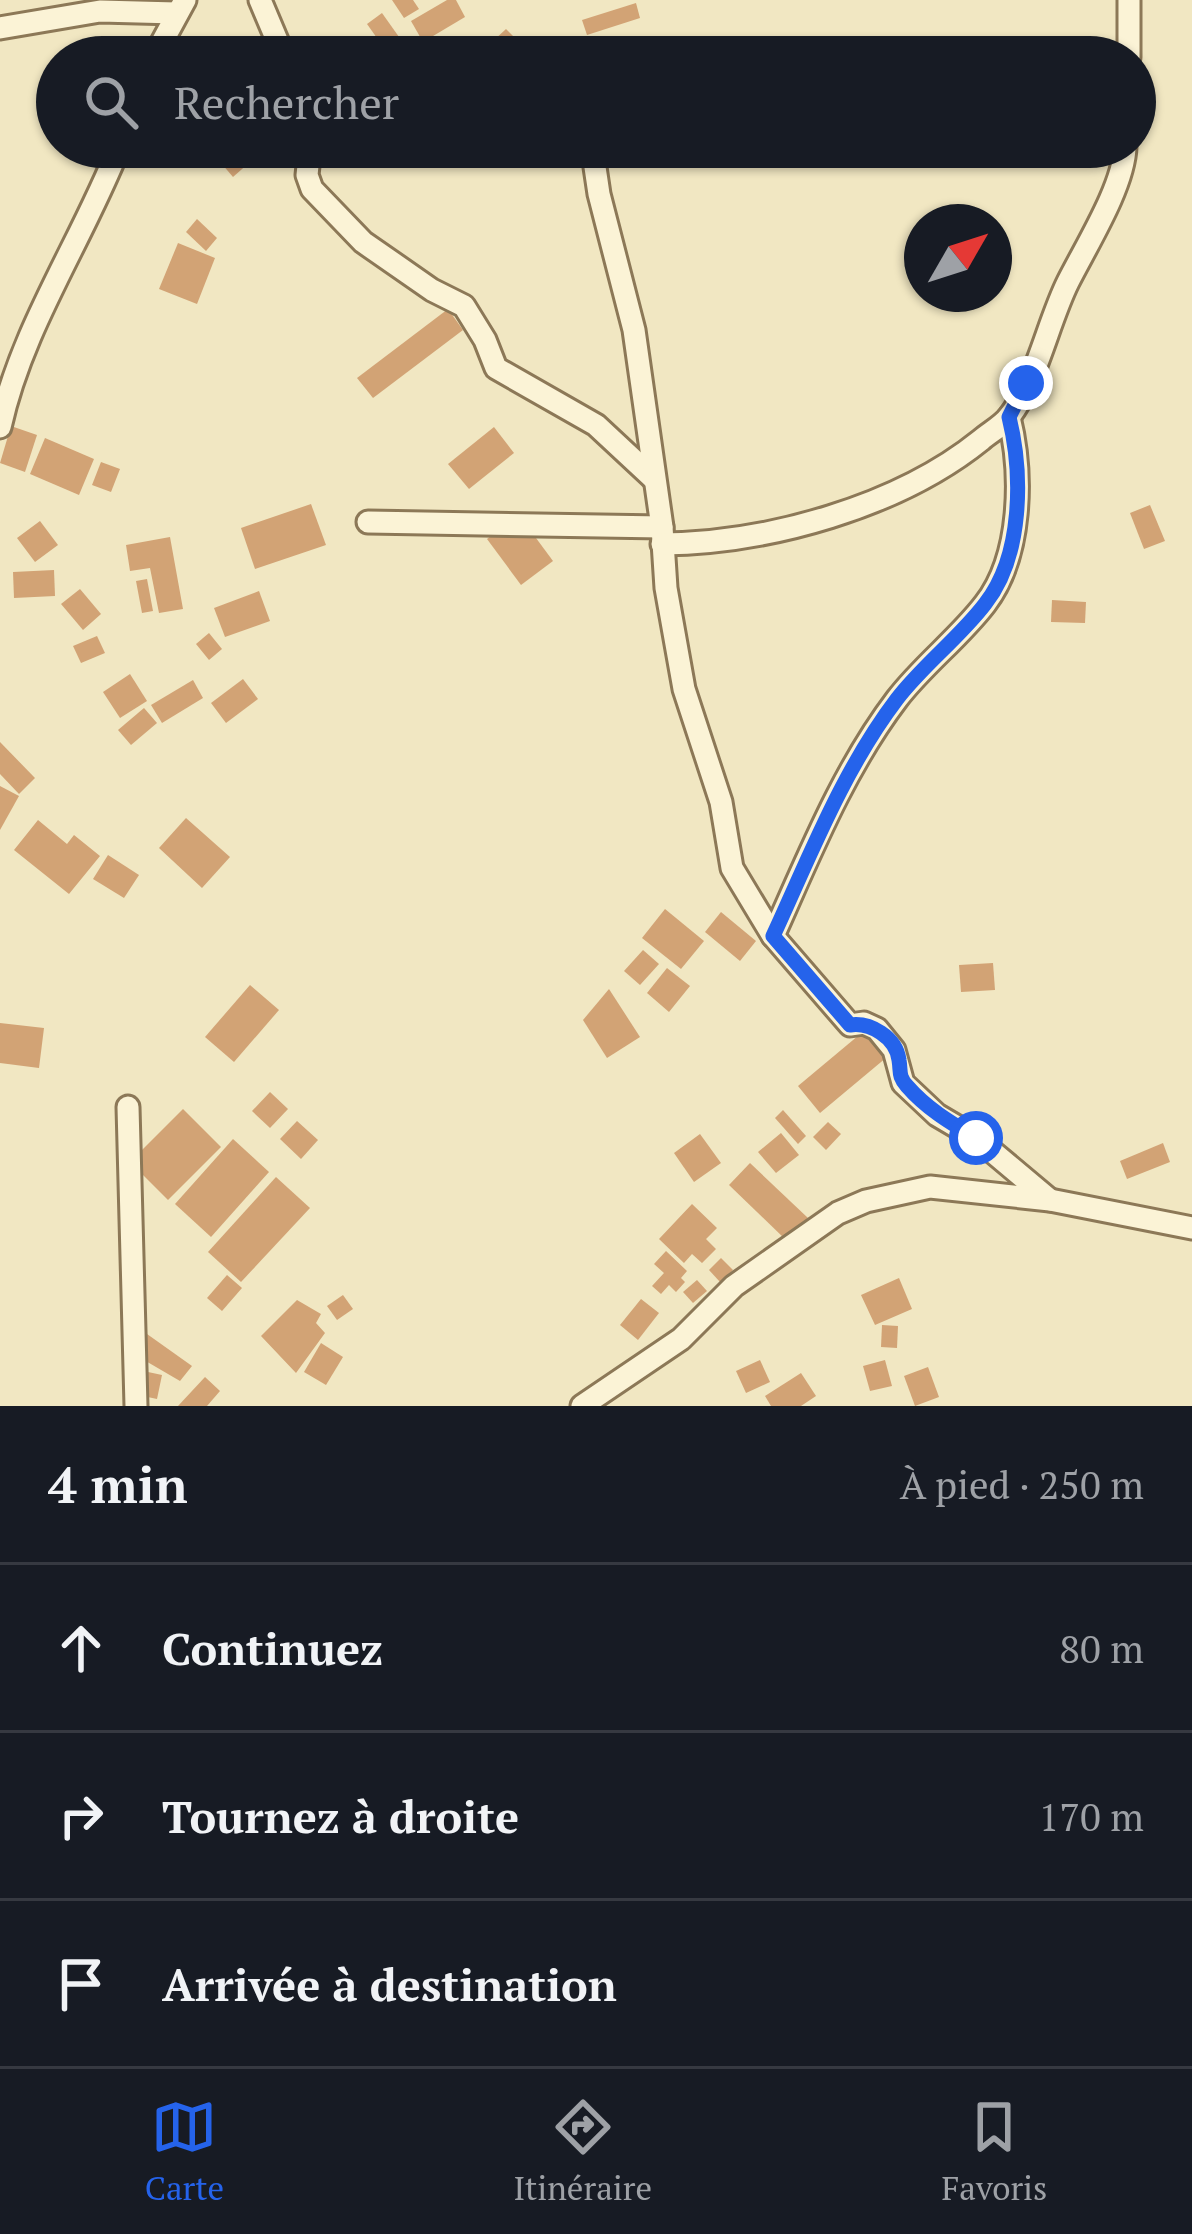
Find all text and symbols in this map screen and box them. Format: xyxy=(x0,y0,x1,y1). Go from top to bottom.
search box xyxy=(36,36,1156,168)
icon: search xyxy=(78,69,144,135)
text: Rechercher xyxy=(174,72,399,132)
north arrow xyxy=(904,204,1012,312)
route end xyxy=(999,356,1053,410)
route start xyxy=(949,1111,1003,1165)
text: 4 min xyxy=(48,1450,188,1518)
text: À pied · 250 m xyxy=(900,1458,1144,1510)
icon: ahead xyxy=(48,1615,114,1681)
text: Continuez xyxy=(162,1618,383,1678)
text: 80 m xyxy=(1059,1622,1144,1674)
icon: right xyxy=(48,1783,114,1849)
text: Tournez à droite xyxy=(162,1786,519,1846)
text: 170 m xyxy=(1039,1790,1144,1842)
icon: arrive xyxy=(48,1951,114,2017)
text: Arrivée à destination xyxy=(162,1954,617,2014)
tab: Carte xyxy=(145,2094,224,2209)
tab: Itinéraire xyxy=(513,2094,652,2209)
tab: Favoris xyxy=(941,2094,1047,2209)

